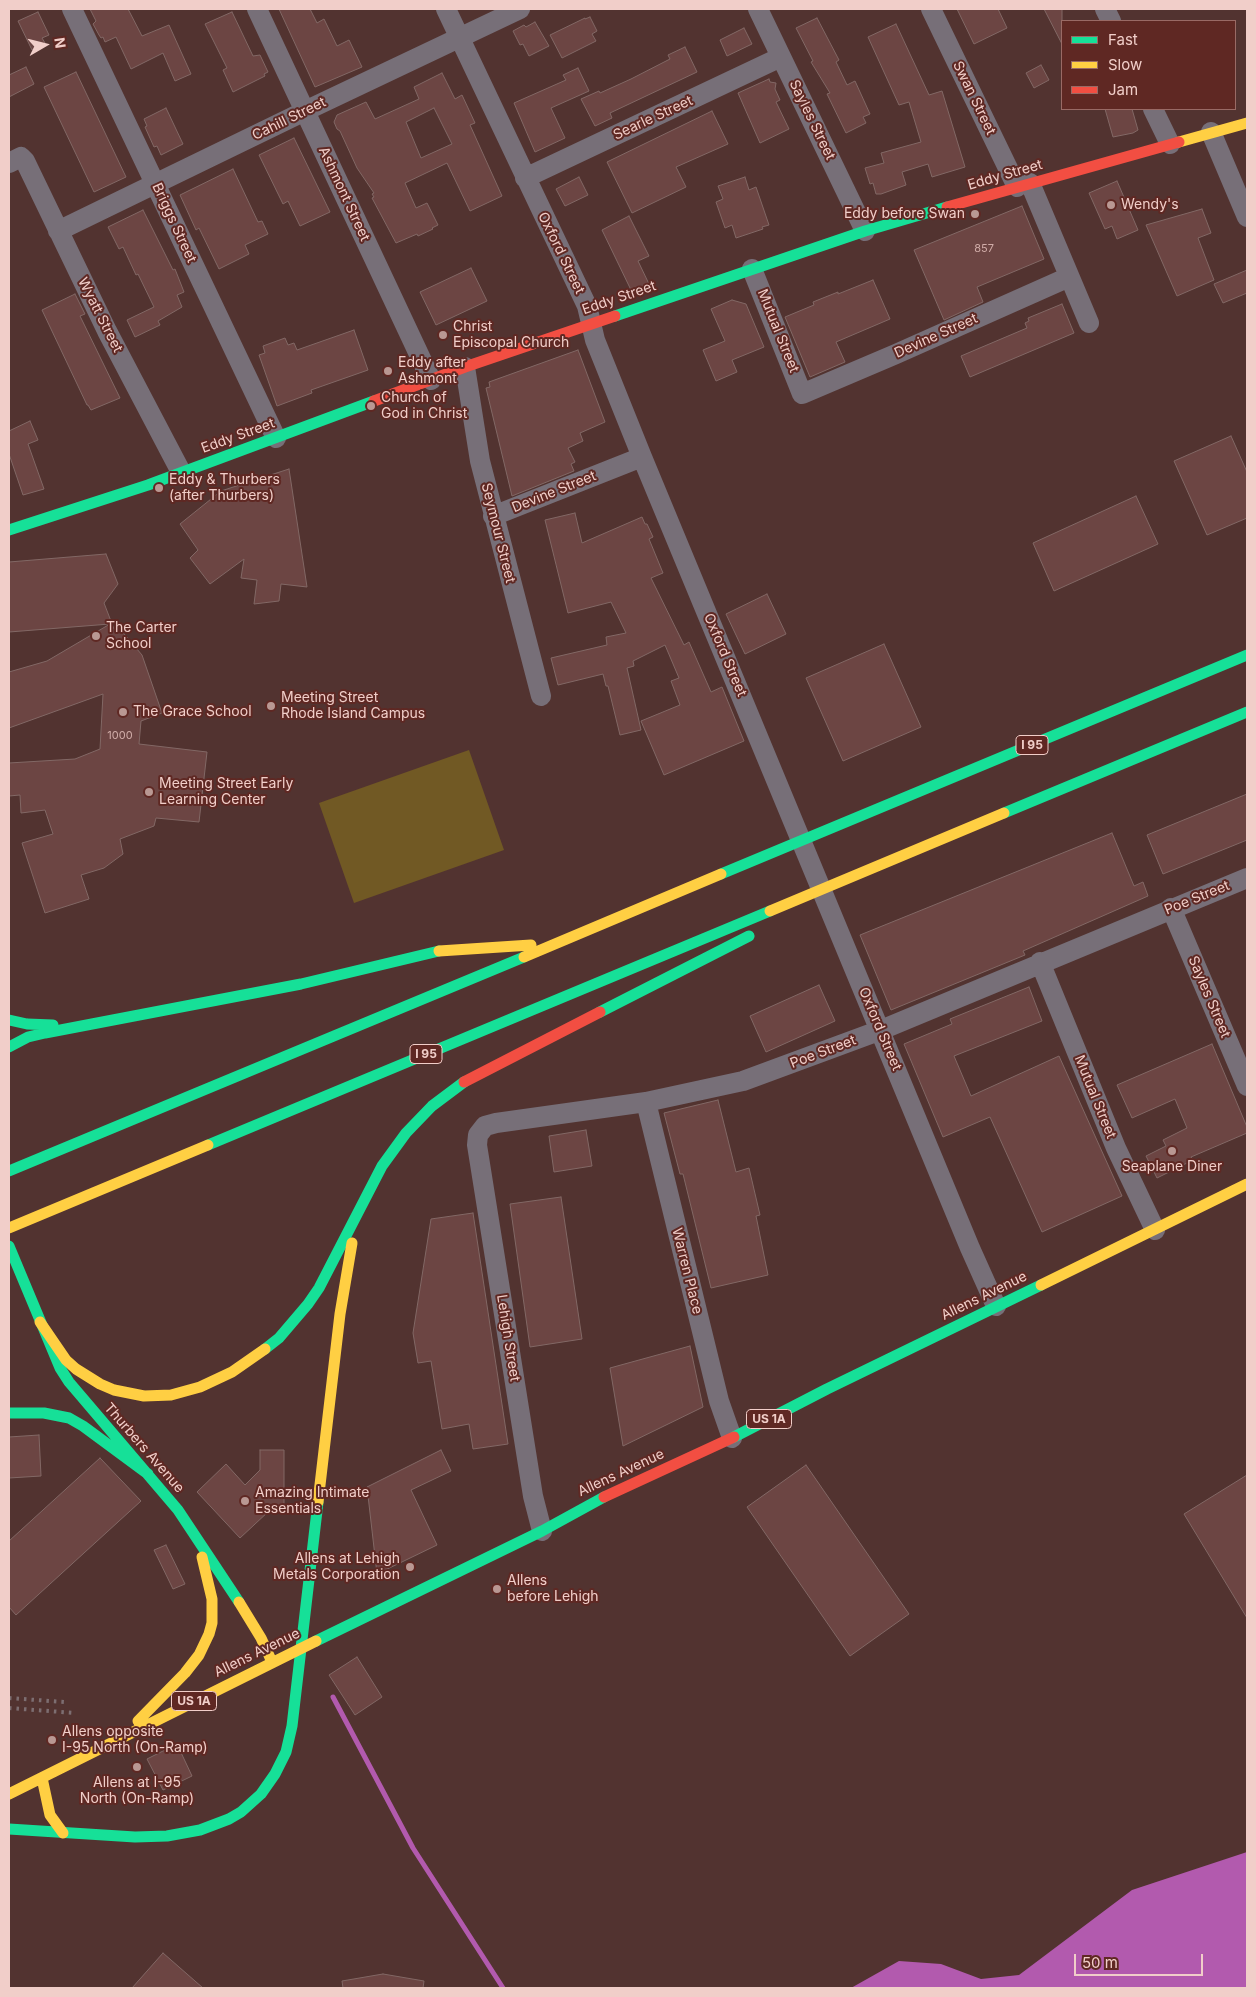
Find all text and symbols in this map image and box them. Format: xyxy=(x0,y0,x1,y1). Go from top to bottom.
north arrow xyxy=(20,20,70,70)
legend xyxy=(1061,20,1236,110)
text: Fast xyxy=(1108,30,1138,49)
text: N xyxy=(51,36,70,49)
text: Slow xyxy=(1108,55,1142,74)
street label: Swan Street xyxy=(949,58,999,138)
street label: Sayles Street xyxy=(785,77,839,163)
text: Jam xyxy=(1108,80,1138,99)
street label: Searle Street xyxy=(611,92,695,144)
street label: Cahill Street xyxy=(249,94,329,144)
street label: Ashmont Street xyxy=(315,144,373,244)
street label: Eddy Street xyxy=(966,156,1044,194)
street label: Briggs Street xyxy=(148,180,200,266)
place label: Wendy's xyxy=(1121,197,1179,213)
marker: Wendy's xyxy=(1105,199,1117,211)
place label: Eddy before Swan xyxy=(844,206,965,222)
marker: Eddy before Swan xyxy=(969,208,981,220)
street label: Oxford Street xyxy=(534,209,588,297)
house number: 857 xyxy=(974,242,994,256)
street label: Wyatt Street xyxy=(74,275,126,355)
street label: Eddy Street xyxy=(580,278,658,318)
street label: Mutual Street xyxy=(754,287,802,375)
street label: Devine Street xyxy=(892,310,980,362)
place label: Christ Episcopal Church xyxy=(453,319,569,352)
marker: Christ Episcopal Church xyxy=(437,329,449,341)
place label: Eddy after Ashmont xyxy=(398,355,466,388)
marker: Eddy after Ashmont xyxy=(382,365,394,377)
place label: Church of God in Christ xyxy=(381,390,467,422)
marker: Church of God in Christ xyxy=(365,400,377,412)
street label: Eddy Street xyxy=(199,415,277,457)
street label: Devine Street xyxy=(510,468,598,516)
place label: Eddy & Thurbers (after Thurbers) xyxy=(169,472,280,504)
street label: Seymour Street xyxy=(477,481,519,585)
marker: Eddy & Thurbers (after Thurbers) xyxy=(153,482,165,494)
street label: Oxford Street xyxy=(700,611,750,699)
place label: The Carter School xyxy=(106,620,177,652)
marker: The Carter School xyxy=(90,630,102,642)
place label: Meeting Street Rhode Island Campus xyxy=(281,690,425,722)
marker: Meeting Street Rhode Island Campus xyxy=(265,700,277,712)
place label: The Grace School xyxy=(133,704,252,720)
marker: The Grace School xyxy=(117,706,129,718)
house number: 1000 xyxy=(107,729,133,743)
road number: I 95 xyxy=(1016,736,1048,754)
place label: Meeting Street Early Learning Center xyxy=(159,776,293,809)
marker: Meeting Street Early Learning Center xyxy=(143,786,155,798)
street label: Poe Street xyxy=(1162,877,1232,919)
street label: Sayles Street xyxy=(1184,954,1234,1040)
street label: Oxford Street xyxy=(855,985,905,1073)
street label: Poe Street xyxy=(788,1032,858,1072)
road number: I 95 xyxy=(410,1044,442,1064)
street label: Mutual Street xyxy=(1071,1053,1119,1141)
marker: Seaplane Diner xyxy=(1166,1145,1178,1157)
place label: Seaplane Diner xyxy=(1122,1159,1222,1175)
street label: Warren Place xyxy=(668,1226,706,1316)
street label: Allens Avenue xyxy=(938,1268,1030,1324)
street label: Lehigh Street xyxy=(493,1293,523,1383)
street label: Thurbers Avenue xyxy=(100,1400,188,1496)
road number: US 1A xyxy=(746,1410,792,1428)
street label: Allens Avenue xyxy=(575,1446,667,1500)
place label: Amazing Intimate Essentials xyxy=(255,1485,369,1518)
marker: Amazing Intimate Essentials xyxy=(239,1495,251,1507)
place label: Allens at Lehigh Metals Corporation xyxy=(273,1551,400,1584)
marker: Allens at Lehigh Metals Corporation xyxy=(404,1561,416,1573)
place label: Allens before Lehigh xyxy=(507,1573,599,1605)
marker: Allens before Lehigh xyxy=(491,1583,503,1595)
street label: Allens Avenue xyxy=(211,1625,303,1681)
road number: US 1A xyxy=(172,1692,216,1710)
place label: Allens opposite I-95 North (On-Ramp) xyxy=(62,1724,208,1756)
marker: Allens opposite I-95 North (On-Ramp) xyxy=(46,1734,58,1746)
marker: Allens at I-95 North (On-Ramp) xyxy=(131,1761,143,1773)
place label: Allens at I-95 North (On-Ramp) xyxy=(80,1775,194,1808)
scale bar xyxy=(1076,1944,1205,1976)
text: 50 m xyxy=(1082,1953,1118,1972)

